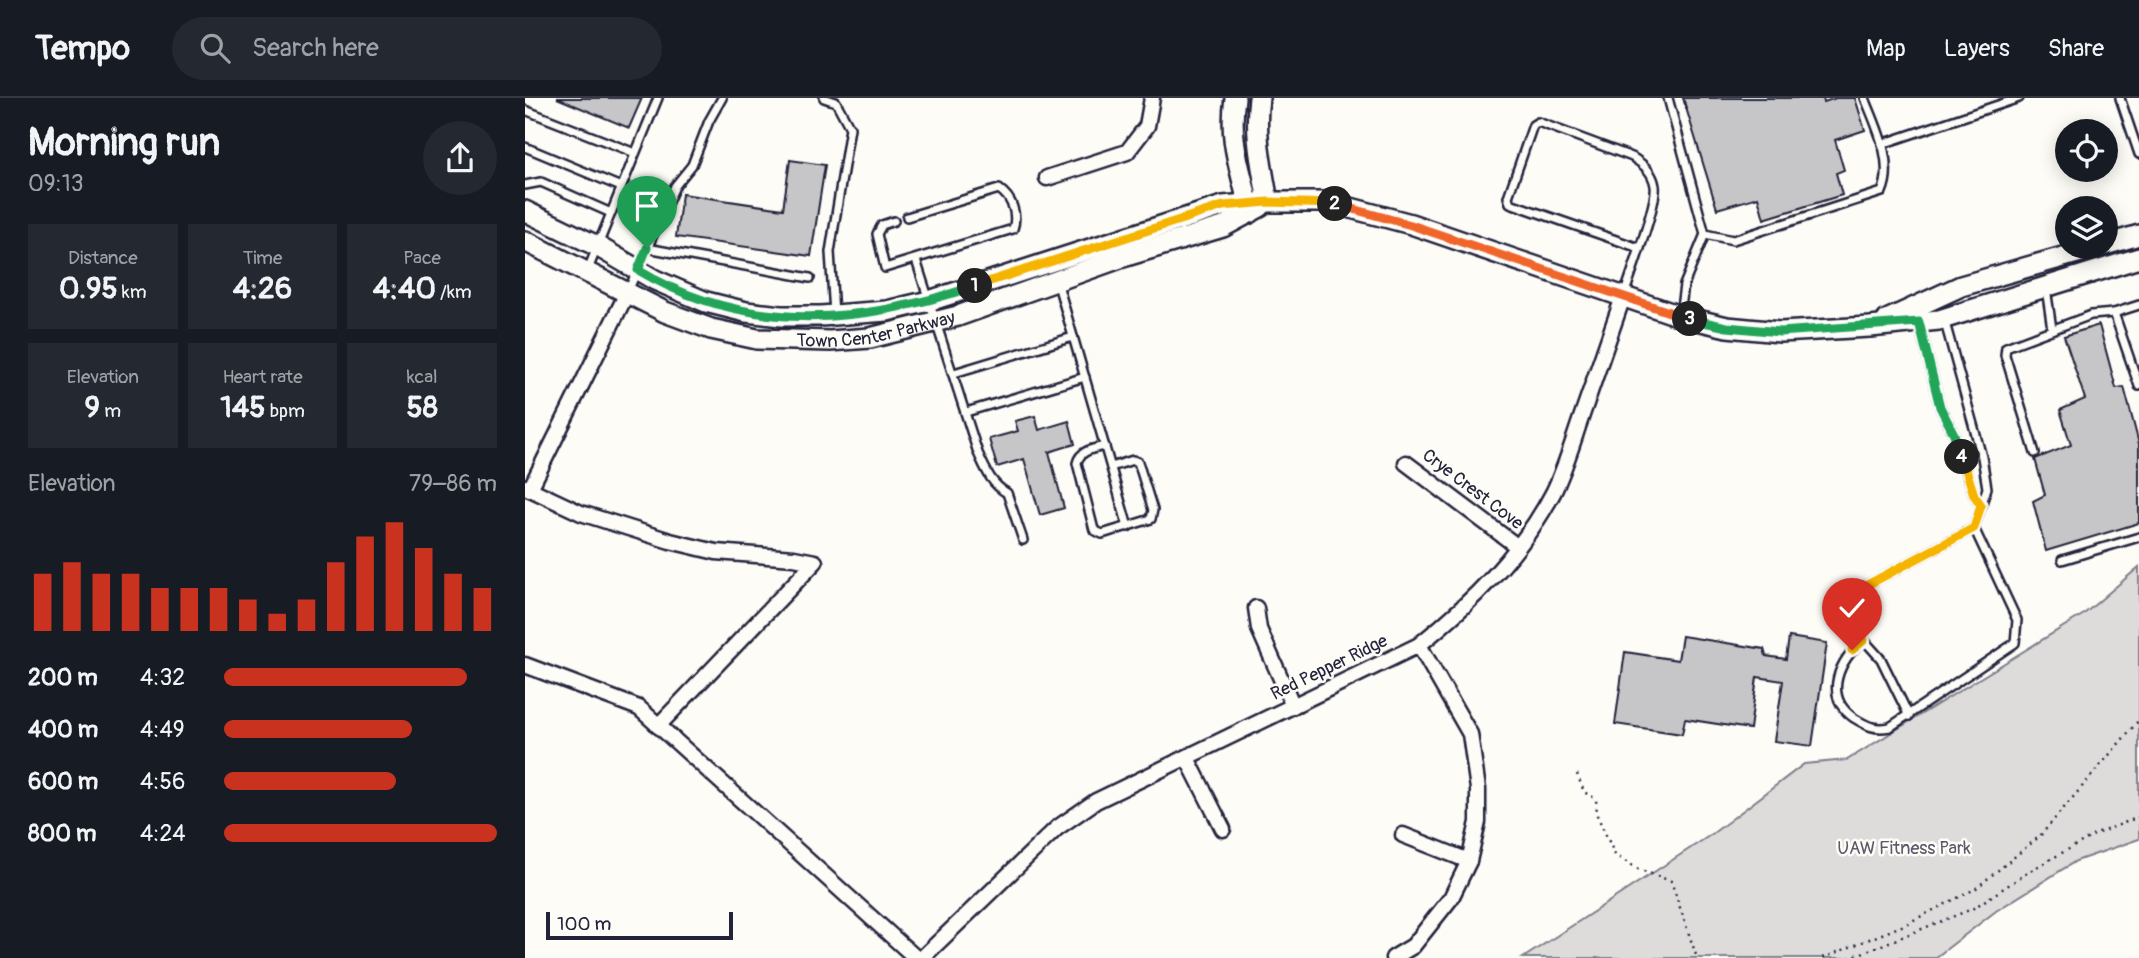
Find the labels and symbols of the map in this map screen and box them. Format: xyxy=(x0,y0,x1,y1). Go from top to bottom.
pin xyxy=(617,176,677,248)
pin: 2 xyxy=(1317,186,1353,222)
pin: 1 xyxy=(958,268,993,304)
pin: 3 xyxy=(1673,302,1707,336)
street label: Town Center Parkway xyxy=(796,306,958,353)
pin: 4 xyxy=(1945,440,1979,474)
street label: Crye Crest Cove xyxy=(1418,444,1528,535)
pin xyxy=(1822,578,1882,650)
street label: Red Pepper Ridge xyxy=(1267,629,1392,706)
park label: UAW Fitness Park xyxy=(1837,837,1971,860)
scale bar xyxy=(546,909,733,941)

